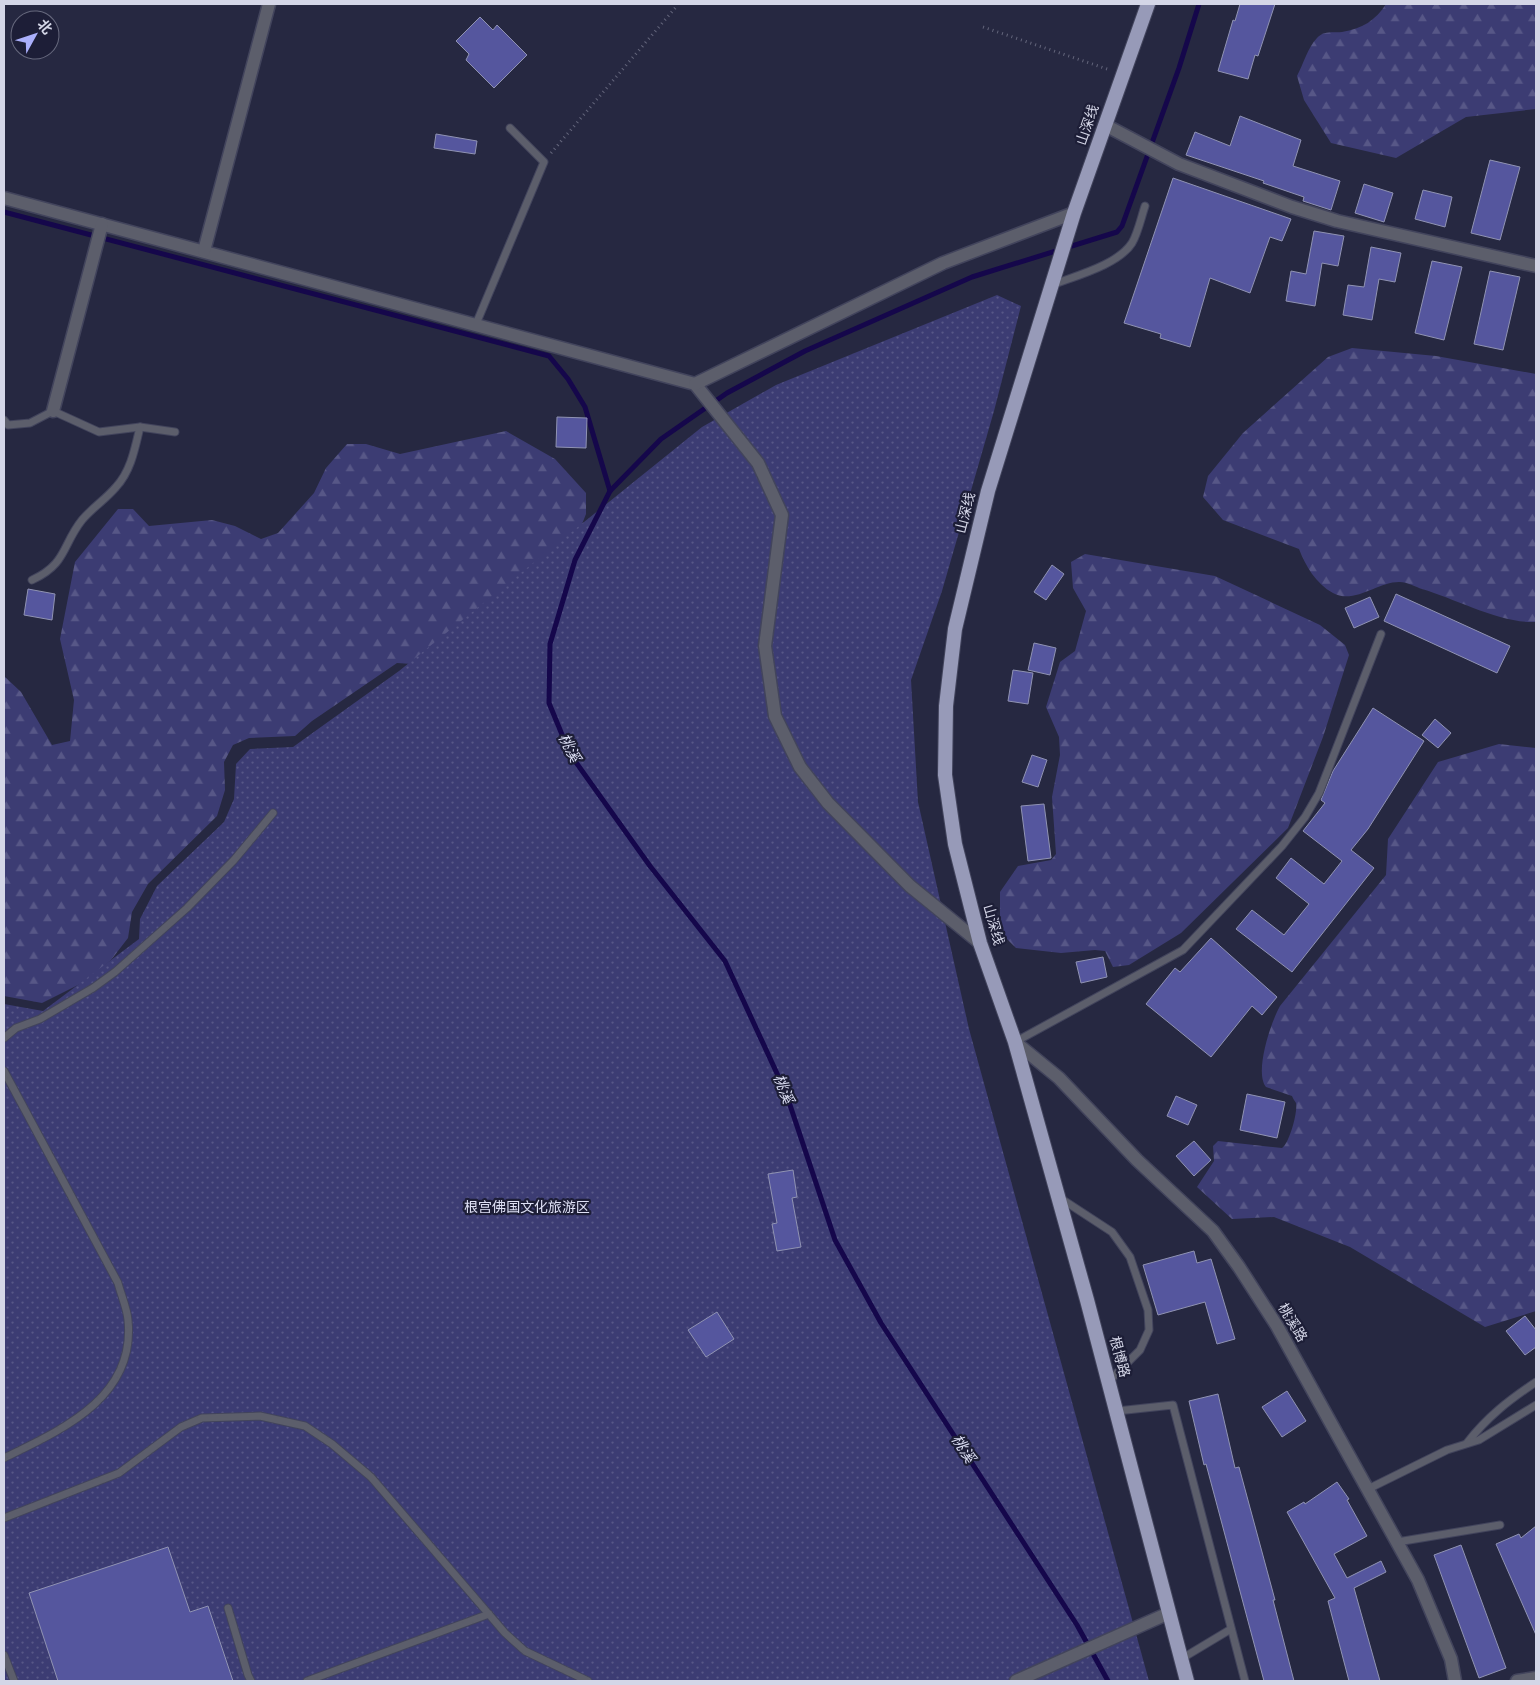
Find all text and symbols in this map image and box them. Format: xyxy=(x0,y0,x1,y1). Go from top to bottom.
north arrow xyxy=(10,10,60,60)
text: 北 xyxy=(34,17,55,37)
street label: 山深线 xyxy=(1074,103,1101,147)
street label: 山深线 xyxy=(953,491,978,535)
water label: 桃溪 xyxy=(556,731,584,767)
street label: 山深线 xyxy=(980,903,1006,947)
water label: 桃溪 xyxy=(770,1072,797,1108)
park label: 根宫佛国文化旅游区 xyxy=(464,1199,590,1215)
street label: 桃溪路 xyxy=(1275,1301,1310,1345)
street label: 根博路 xyxy=(1107,1334,1133,1379)
water label: 桃溪 xyxy=(949,1432,979,1467)

